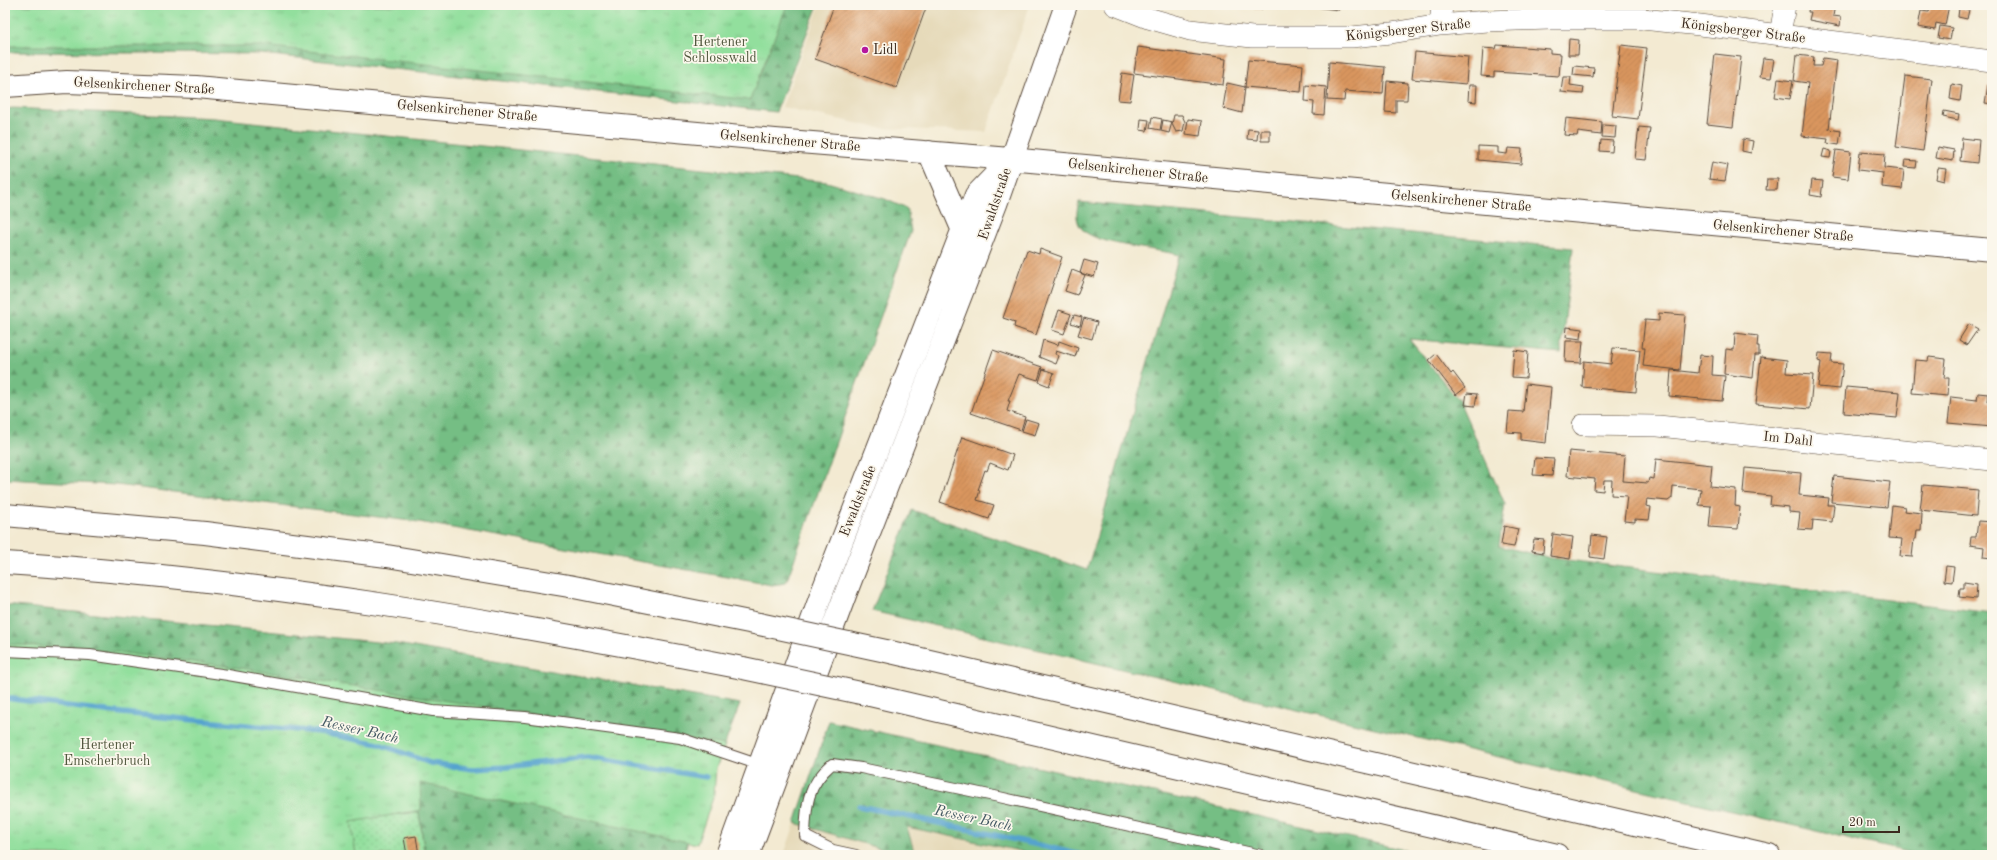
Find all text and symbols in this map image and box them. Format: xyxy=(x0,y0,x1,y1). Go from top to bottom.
street label: Königsberger Straße xyxy=(1345,16,1471,44)
street label: Königsberger Straße xyxy=(1680,16,1806,46)
park label: Hertener Schlosswald xyxy=(683,35,757,65)
place label: Lidl xyxy=(873,43,897,57)
marker: Lidl xyxy=(860,45,870,55)
street label: Gelsenkirchener Straße xyxy=(73,75,215,97)
street label: Gelsenkirchener Straße xyxy=(396,98,538,124)
street label: Gelsenkirchener Straße xyxy=(719,128,861,154)
street label: Gelsenkirchener Straße xyxy=(1067,157,1209,185)
street label: Ewaldstraße xyxy=(976,166,1014,242)
street label: Gelsenkirchener Straße xyxy=(1390,188,1532,214)
street label: Gelsenkirchener Straße xyxy=(1712,218,1854,244)
street label: Im Dahl xyxy=(1763,429,1814,449)
street label: Ewaldstraße xyxy=(837,463,879,539)
water label: Resser Bach xyxy=(319,715,400,747)
park label: Hertener Emscherbruch xyxy=(64,738,151,768)
water label: Resser Bach xyxy=(932,803,1013,835)
scale bar xyxy=(1843,808,1899,834)
text: 20 m xyxy=(1849,817,1876,829)

